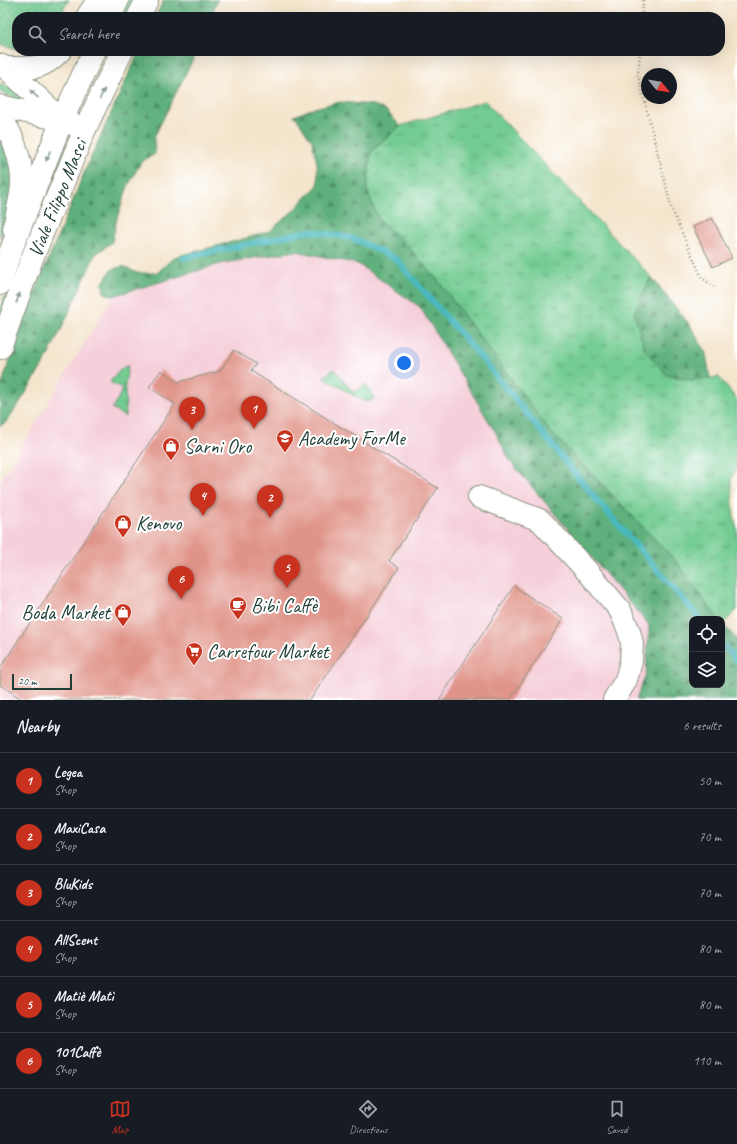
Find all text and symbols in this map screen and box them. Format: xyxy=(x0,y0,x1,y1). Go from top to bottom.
search box xyxy=(12,12,725,56)
icon: search xyxy=(26,23,48,45)
text: Search here xyxy=(58,25,119,44)
north arrow xyxy=(641,68,677,104)
one-way arrow xyxy=(99,88,105,99)
one-way arrow xyxy=(29,89,39,99)
street label: Viale Filippo Masci xyxy=(23,134,93,261)
one-way arrow xyxy=(44,151,50,163)
one-way arrow xyxy=(15,292,21,304)
your location xyxy=(394,353,414,373)
pin: 1 xyxy=(241,396,267,429)
pin: 3 xyxy=(179,397,205,430)
place label: Academy ForMe xyxy=(298,426,406,451)
school or university icon: Academy ForMe xyxy=(275,428,295,453)
place label: Sarni Oro xyxy=(184,434,252,459)
shop icon: Sarni Oro xyxy=(161,436,181,461)
pin: 4 xyxy=(190,483,216,516)
pin: 2 xyxy=(257,485,283,518)
place label: Kenovo xyxy=(136,511,182,536)
shop icon: Kenovo xyxy=(113,513,133,538)
pin: 5 xyxy=(274,555,300,588)
pin: 6 xyxy=(168,566,194,599)
place label: Bibi Caffè xyxy=(251,593,318,618)
cafe icon: Bibi Caffè xyxy=(228,595,248,620)
place label: Boda Market xyxy=(22,600,112,625)
shop icon: Boda Market xyxy=(113,602,133,627)
map controls xyxy=(689,616,725,688)
button: locate xyxy=(689,616,725,652)
place label: Carrefour Market xyxy=(207,639,331,664)
supermarket icon: Carrefour Market xyxy=(184,641,204,666)
button: layers xyxy=(689,652,725,688)
scale bar xyxy=(12,672,72,691)
text: 20 m xyxy=(18,674,37,688)
text: Nearby xyxy=(16,716,59,737)
text: 6 results xyxy=(683,718,721,734)
text: Legea xyxy=(54,763,82,782)
text: 1 xyxy=(26,773,32,789)
text: 50 m xyxy=(699,773,721,789)
text: Shop xyxy=(54,782,76,798)
text: MaxiCasa xyxy=(54,819,105,838)
text: 2 xyxy=(26,829,32,845)
text: 70 m xyxy=(699,829,721,845)
text: Shop xyxy=(54,838,76,854)
text: BluKids xyxy=(54,875,92,894)
text: 3 xyxy=(26,885,32,901)
text: 70 m xyxy=(699,885,721,901)
text: Shop xyxy=(54,894,76,910)
text: AllScent xyxy=(54,931,97,950)
text: 4 xyxy=(26,941,32,957)
text: 80 m xyxy=(699,941,721,957)
text: Shop xyxy=(54,950,76,966)
text: Matiè Matì xyxy=(54,987,113,1006)
text: 5 xyxy=(26,997,32,1013)
text: 80 m xyxy=(699,997,721,1013)
text: Shop xyxy=(54,1006,76,1022)
text: 101Caffè xyxy=(54,1043,100,1062)
text: 6 xyxy=(26,1053,32,1069)
text: 110 m xyxy=(693,1053,721,1069)
text: Shop xyxy=(54,1062,76,1078)
tab: Map xyxy=(109,1098,131,1136)
tab: Directions xyxy=(349,1098,388,1136)
tab: Saved xyxy=(606,1098,628,1136)

